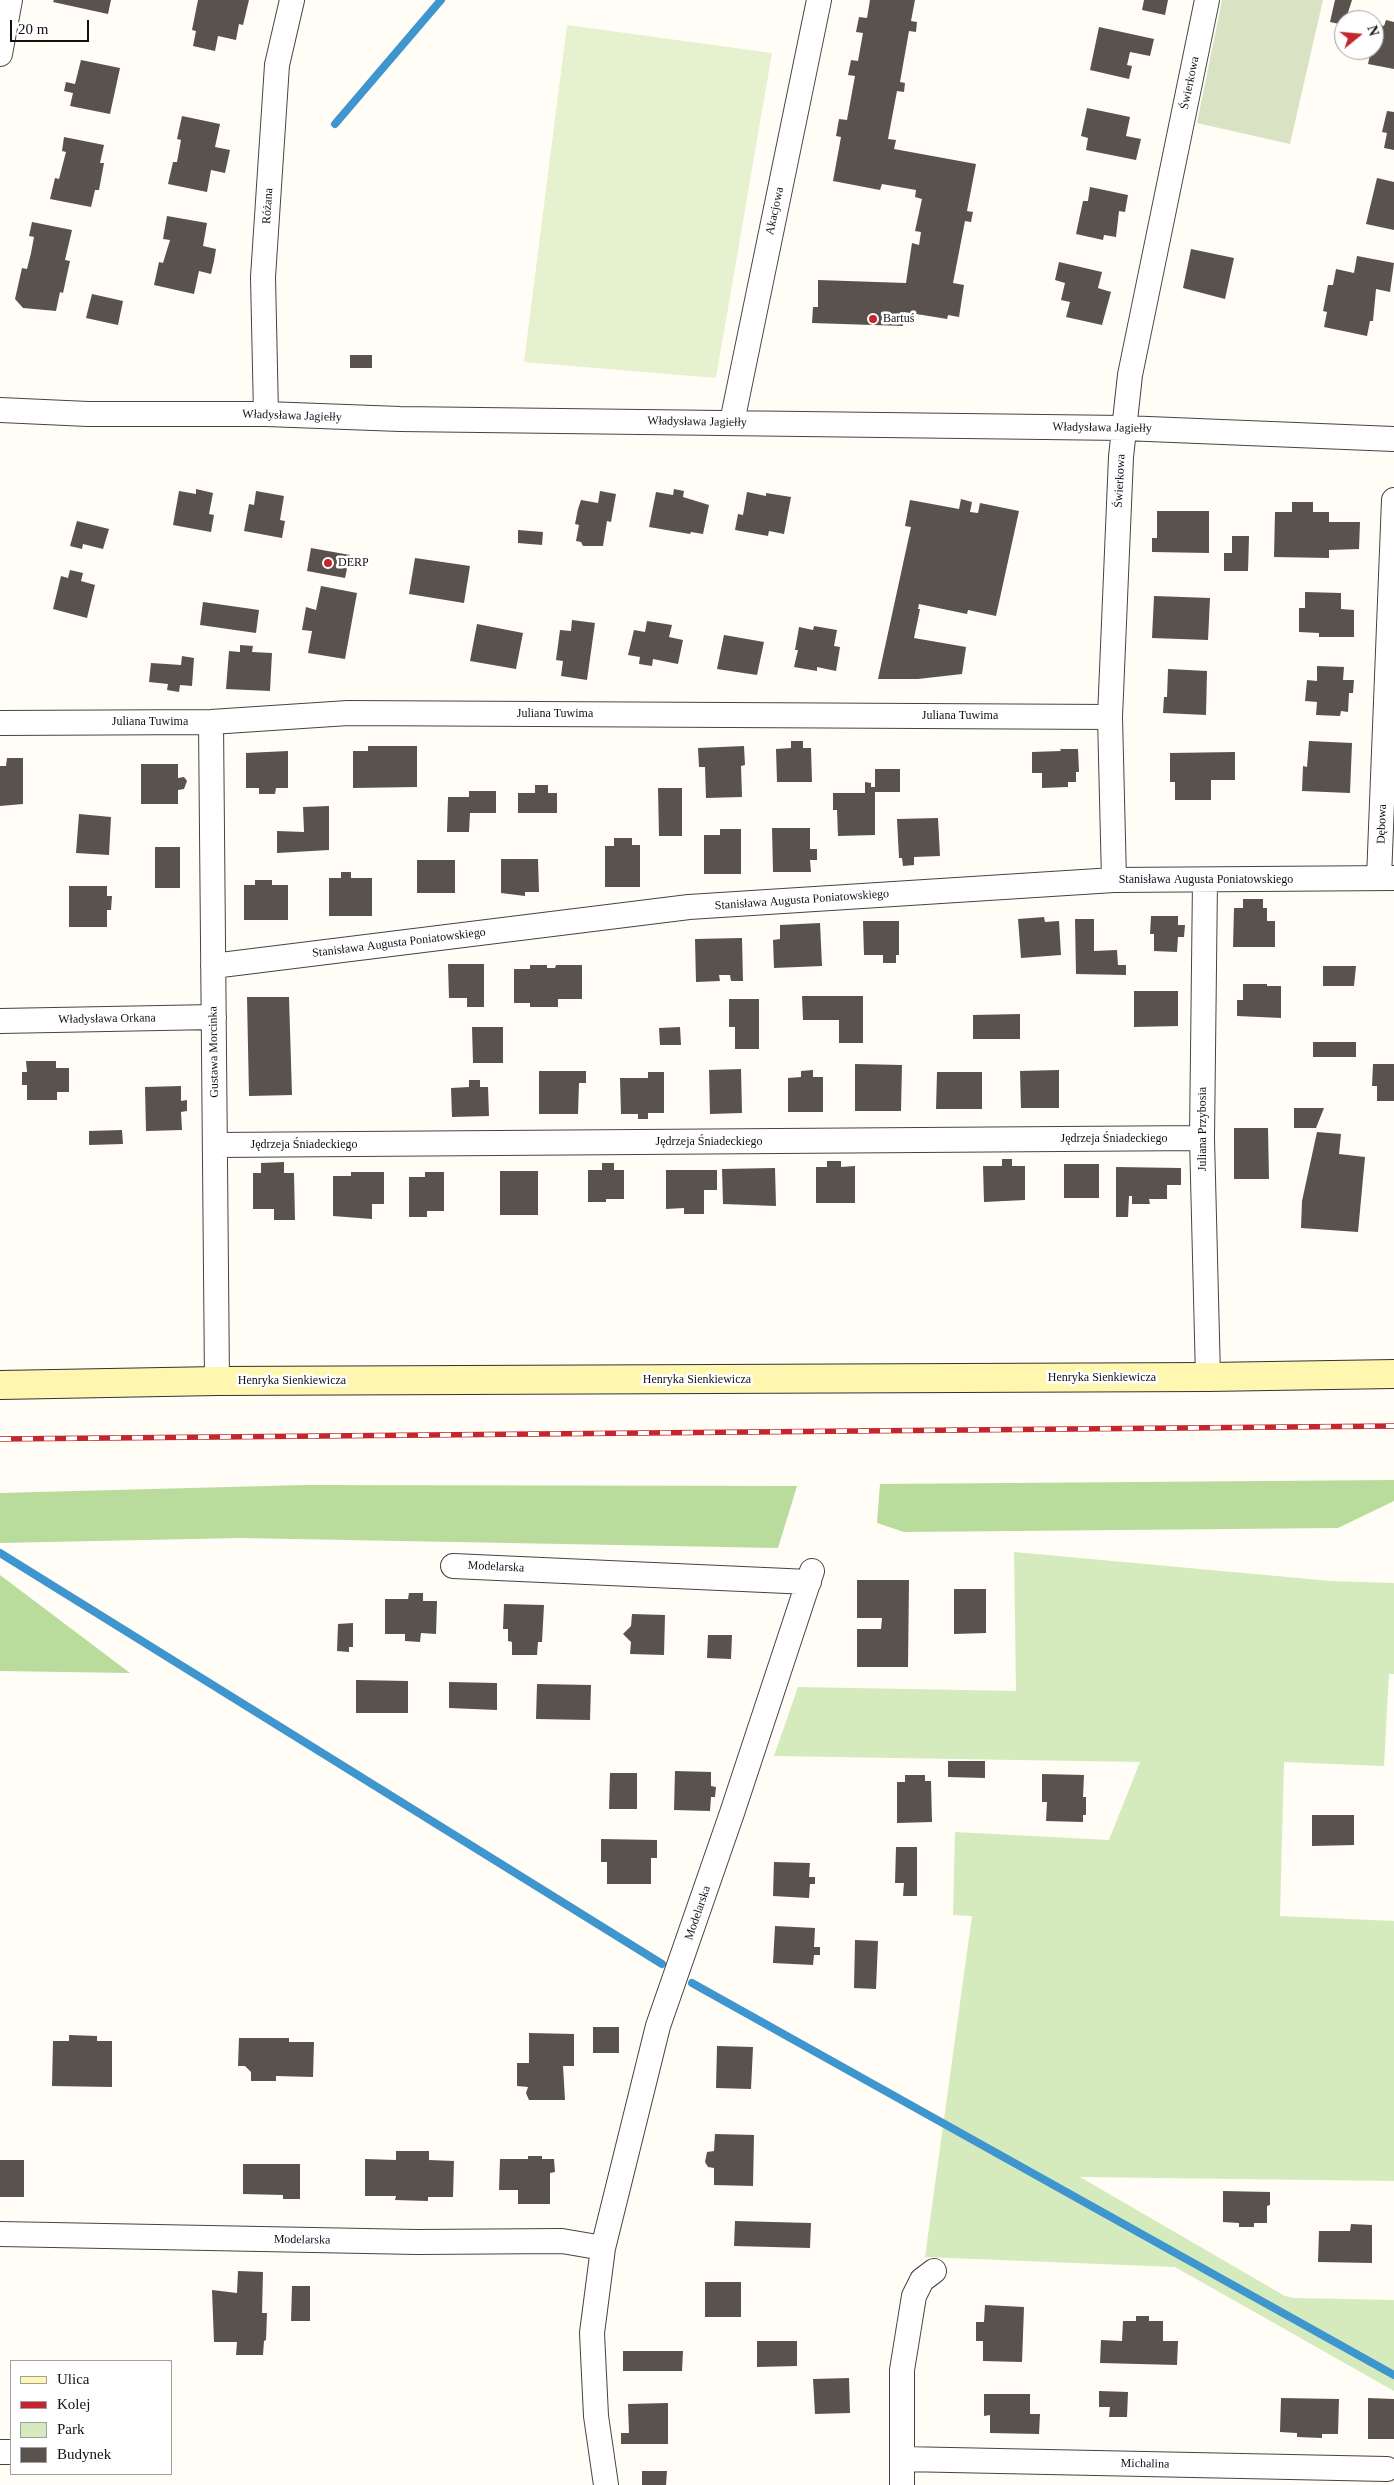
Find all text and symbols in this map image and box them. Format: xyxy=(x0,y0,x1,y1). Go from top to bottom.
scale bar xyxy=(12,10,91,42)
north arrow xyxy=(1334,10,1384,60)
text: 20 m xyxy=(18,21,48,37)
text: N xyxy=(1364,24,1382,38)
street label: Świerkowa xyxy=(1177,55,1203,111)
street label: Akacjowa xyxy=(763,186,787,236)
street label: Różana xyxy=(260,188,276,224)
place label: Bartuś xyxy=(883,312,914,326)
marker: Bartuś xyxy=(867,313,879,325)
street label: Władysława Jagiełły xyxy=(242,407,342,425)
street label: Władysława Jagiełły xyxy=(647,414,747,430)
street label: Władysława Jagiełły xyxy=(1052,420,1152,436)
street label: Świerkowa xyxy=(1111,454,1129,508)
place label: DERP xyxy=(338,556,369,570)
marker: DERP xyxy=(322,557,334,569)
street label: Juliana Tuwima xyxy=(517,707,593,721)
street label: Juliana Tuwima xyxy=(922,709,998,723)
street label: Juliana Tuwima xyxy=(112,715,188,729)
street label: Dębowa xyxy=(1374,804,1390,844)
street label: Stanisława Augusta Poniatowskiego xyxy=(1119,873,1293,887)
street label: Stanisława Augusta Poniatowskiego xyxy=(714,887,890,913)
street label: Stanisława Augusta Poniatowskiego xyxy=(311,925,487,961)
street label: Gustawa Morcinka xyxy=(206,1006,222,1098)
street label: Władysława Orkana xyxy=(58,1011,156,1027)
street label: Juliana Przybosia xyxy=(1196,1087,1210,1171)
street label: Jędrzeja Śniadeckiego xyxy=(1061,1132,1167,1146)
street label: Jędrzeja Śniadeckiego xyxy=(656,1135,762,1149)
street label: Jędrzeja Śniadeckiego xyxy=(251,1138,357,1152)
street label: Henryka Sienkiewicza xyxy=(1048,1371,1156,1385)
street label: Henryka Sienkiewicza xyxy=(643,1373,751,1387)
street label: Henryka Sienkiewicza xyxy=(238,1374,346,1388)
street label: Modelarska xyxy=(467,1558,525,1576)
street label: Modelarska xyxy=(682,1884,714,1942)
street label: Modelarska xyxy=(274,2232,330,2248)
legend xyxy=(10,2360,172,2475)
text: Ulica xyxy=(57,2371,89,2387)
text: Kolej xyxy=(57,2396,90,2412)
text: Park xyxy=(57,2421,85,2437)
text: Budynek xyxy=(57,2446,111,2462)
street label: Michalina xyxy=(1121,2456,1169,2472)

